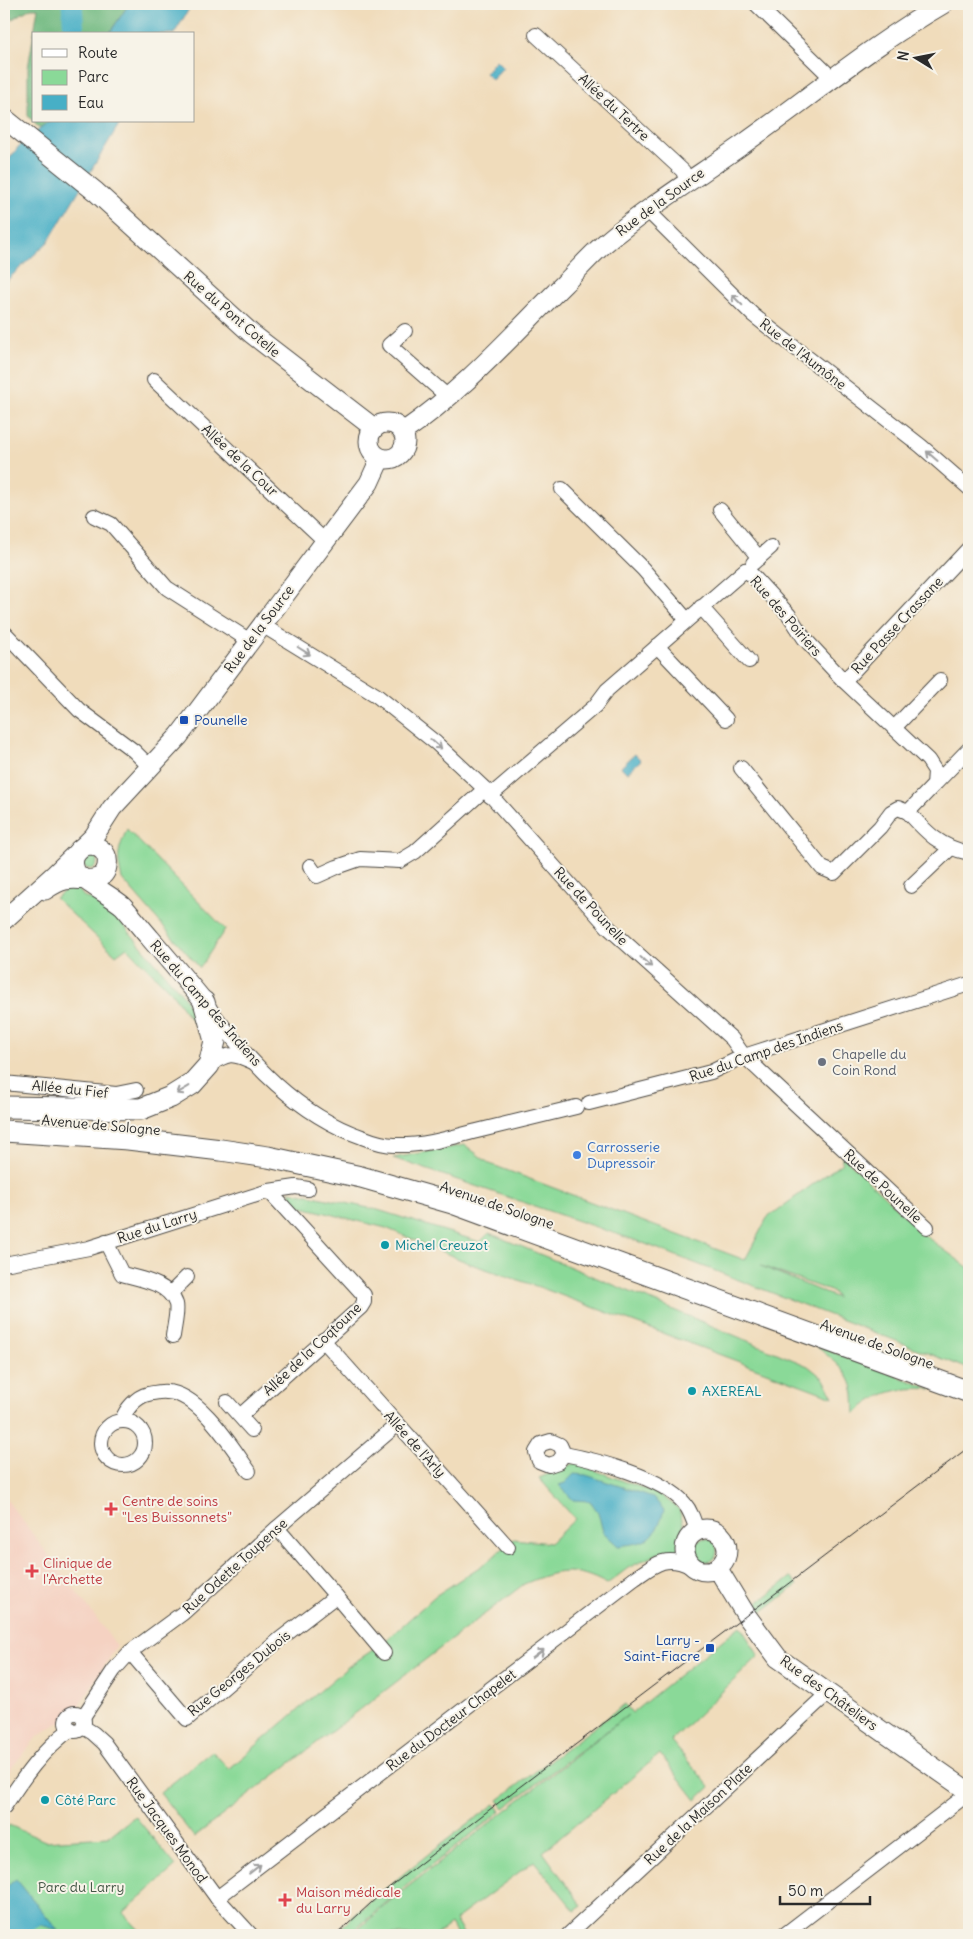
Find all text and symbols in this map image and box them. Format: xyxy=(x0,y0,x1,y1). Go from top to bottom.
legend xyxy=(32,32,195,122)
north arrow xyxy=(890,32,940,82)
text: Route xyxy=(78,43,118,62)
text: N xyxy=(893,49,913,62)
text: Parc xyxy=(78,67,109,86)
street label: Allée du Tertre xyxy=(575,70,653,144)
text: Eau xyxy=(78,93,104,112)
street label: Rue de la Source xyxy=(612,164,708,240)
street label: Rue du Pont Cotelle xyxy=(180,267,284,361)
one-way arrow xyxy=(731,293,743,306)
street label: Rue de l'Aumône xyxy=(756,315,850,393)
street label: Allée de la Cour xyxy=(198,420,282,500)
one-way arrow xyxy=(926,450,939,461)
street label: Rue des Poiriers xyxy=(746,572,826,660)
street label: Rue Passe Crassane xyxy=(847,573,947,677)
street label: Rue de la Source xyxy=(220,582,298,676)
one-way arrow xyxy=(296,646,310,656)
place label: Pounelle xyxy=(194,711,248,729)
marker: Pounelle xyxy=(178,714,190,726)
one-way arrow xyxy=(430,738,443,750)
street label: Rue de Pounelle xyxy=(550,863,632,949)
street label: Rue du Camp des Indiens xyxy=(146,936,266,1070)
one-way arrow xyxy=(639,956,652,967)
street label: Rue du Camp des Indiens xyxy=(687,1016,845,1086)
place label: Chapelle du Coin Rond xyxy=(832,1045,906,1079)
marker: Chapelle du Coin Rond xyxy=(816,1056,828,1068)
street label: Allée du Fief xyxy=(31,1076,109,1102)
one-way arrow xyxy=(177,1085,191,1095)
street label: Avenue de Sologne xyxy=(41,1111,161,1139)
place label: Carrosserie Dupressoir xyxy=(587,1138,660,1172)
street label: Rue de Pounelle xyxy=(840,1145,926,1227)
marker: Carrosserie Dupressoir xyxy=(571,1149,583,1161)
street label: Avenue de Sologne xyxy=(438,1177,556,1233)
street label: Rue du Larry xyxy=(115,1205,199,1247)
place label: Michel Creuzot xyxy=(395,1236,488,1254)
marker: Michel Creuzot xyxy=(379,1239,391,1251)
street label: Allée de la Coqtoune xyxy=(259,1299,365,1399)
street label: Avenue de Sologne xyxy=(818,1315,936,1373)
place label: AXEREAL xyxy=(702,1382,762,1400)
marker: AXEREAL xyxy=(686,1385,698,1397)
street label: Allée de l'Arly xyxy=(380,1407,450,1481)
place label: Centre de soins "Les Buissonnets" xyxy=(122,1492,232,1526)
marker: Centre de soins "Les Buissonnets" xyxy=(104,1502,118,1516)
street label: Rue Odette Toupense xyxy=(179,1514,291,1618)
place label: Clinique de l'Archette xyxy=(43,1554,112,1588)
marker: Clinique de l'Archette xyxy=(25,1564,39,1578)
street label: Rue Georges Dubois xyxy=(184,1626,294,1720)
place label: Larry - Saint-Fiacre xyxy=(624,1631,700,1665)
marker: Larry - Saint-Fiacre xyxy=(704,1642,716,1654)
one-way arrow xyxy=(531,1648,544,1659)
street label: Rue des Châteliers xyxy=(777,1651,881,1735)
street label: Rue du Docteur Chapelet xyxy=(382,1665,520,1775)
street label: Rue de la Maison Plate xyxy=(640,1759,756,1869)
street label: Rue Jacques Monod xyxy=(123,1774,211,1886)
place label: Côté Parc xyxy=(55,1791,116,1809)
marker: Côté Parc xyxy=(39,1794,51,1806)
one-way arrow xyxy=(248,1863,261,1874)
scale bar xyxy=(780,1874,870,1906)
park label: Parc du Larry xyxy=(38,1878,124,1896)
text: 50 m xyxy=(788,1881,823,1900)
place label: Maison médicale du Larry xyxy=(296,1883,401,1917)
marker: Maison médicale du Larry xyxy=(278,1893,292,1907)

